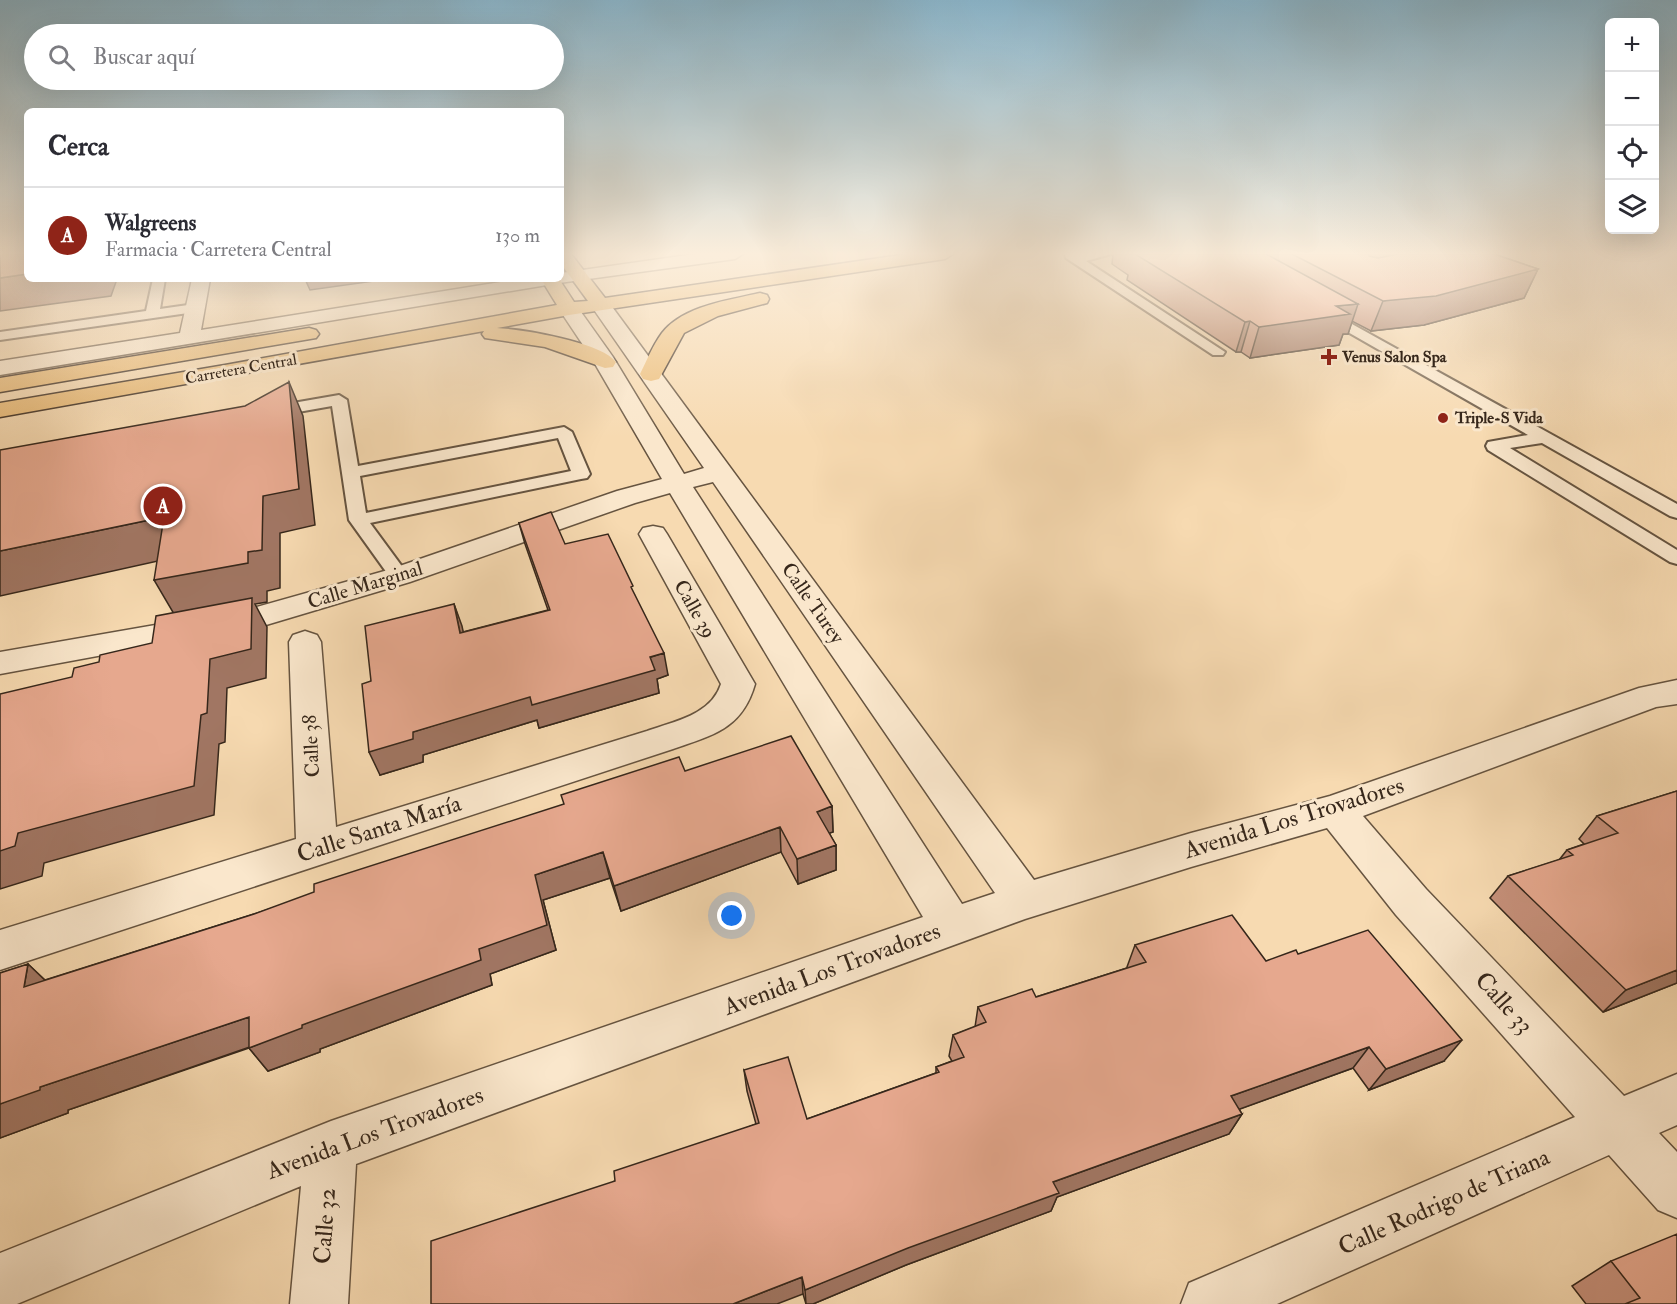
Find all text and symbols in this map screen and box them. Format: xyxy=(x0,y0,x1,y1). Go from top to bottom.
map controls xyxy=(1605,18,1659,234)
button: + xyxy=(1605,18,1659,72)
search box xyxy=(24,24,564,90)
icon: search xyxy=(45,41,78,74)
text: Buscar aquí xyxy=(93,43,195,71)
button: − xyxy=(1605,72,1659,126)
button: locate xyxy=(1605,126,1659,180)
text: Cerca xyxy=(48,131,109,163)
button: layers xyxy=(1605,180,1659,234)
text: Walgreens xyxy=(105,209,196,237)
text: A xyxy=(61,223,74,248)
text: 130 m xyxy=(495,223,540,248)
text: Farmacia · Carretera Central xyxy=(105,237,332,262)
place label: Venus Salon Spa xyxy=(1341,347,1447,368)
marker: Venus Salon Spa xyxy=(1320,348,1338,366)
street label: Carretera Central xyxy=(184,349,298,389)
place label: Triple-S Vida xyxy=(1454,408,1543,429)
marker: Triple-S Vida xyxy=(1436,411,1450,425)
pin: A xyxy=(144,484,182,528)
street label: Calle Marginal xyxy=(304,556,426,614)
street label: Calle Turey xyxy=(776,558,851,649)
street label: Calle 39 xyxy=(668,575,722,643)
street label: Calle 38 xyxy=(297,714,325,778)
street label: Avenida Los Trovadores xyxy=(1179,770,1408,867)
street label: Calle Santa María xyxy=(293,788,466,870)
your location xyxy=(717,901,746,930)
street label: Avenida Los Trovadores xyxy=(718,915,945,1023)
street label: Calle 33 xyxy=(1468,965,1540,1041)
street label: Avenida Los Trovadores xyxy=(261,1079,488,1187)
street label: Calle Rodrigo de Triana xyxy=(1333,1141,1556,1263)
street label: Calle 32 xyxy=(307,1187,343,1265)

